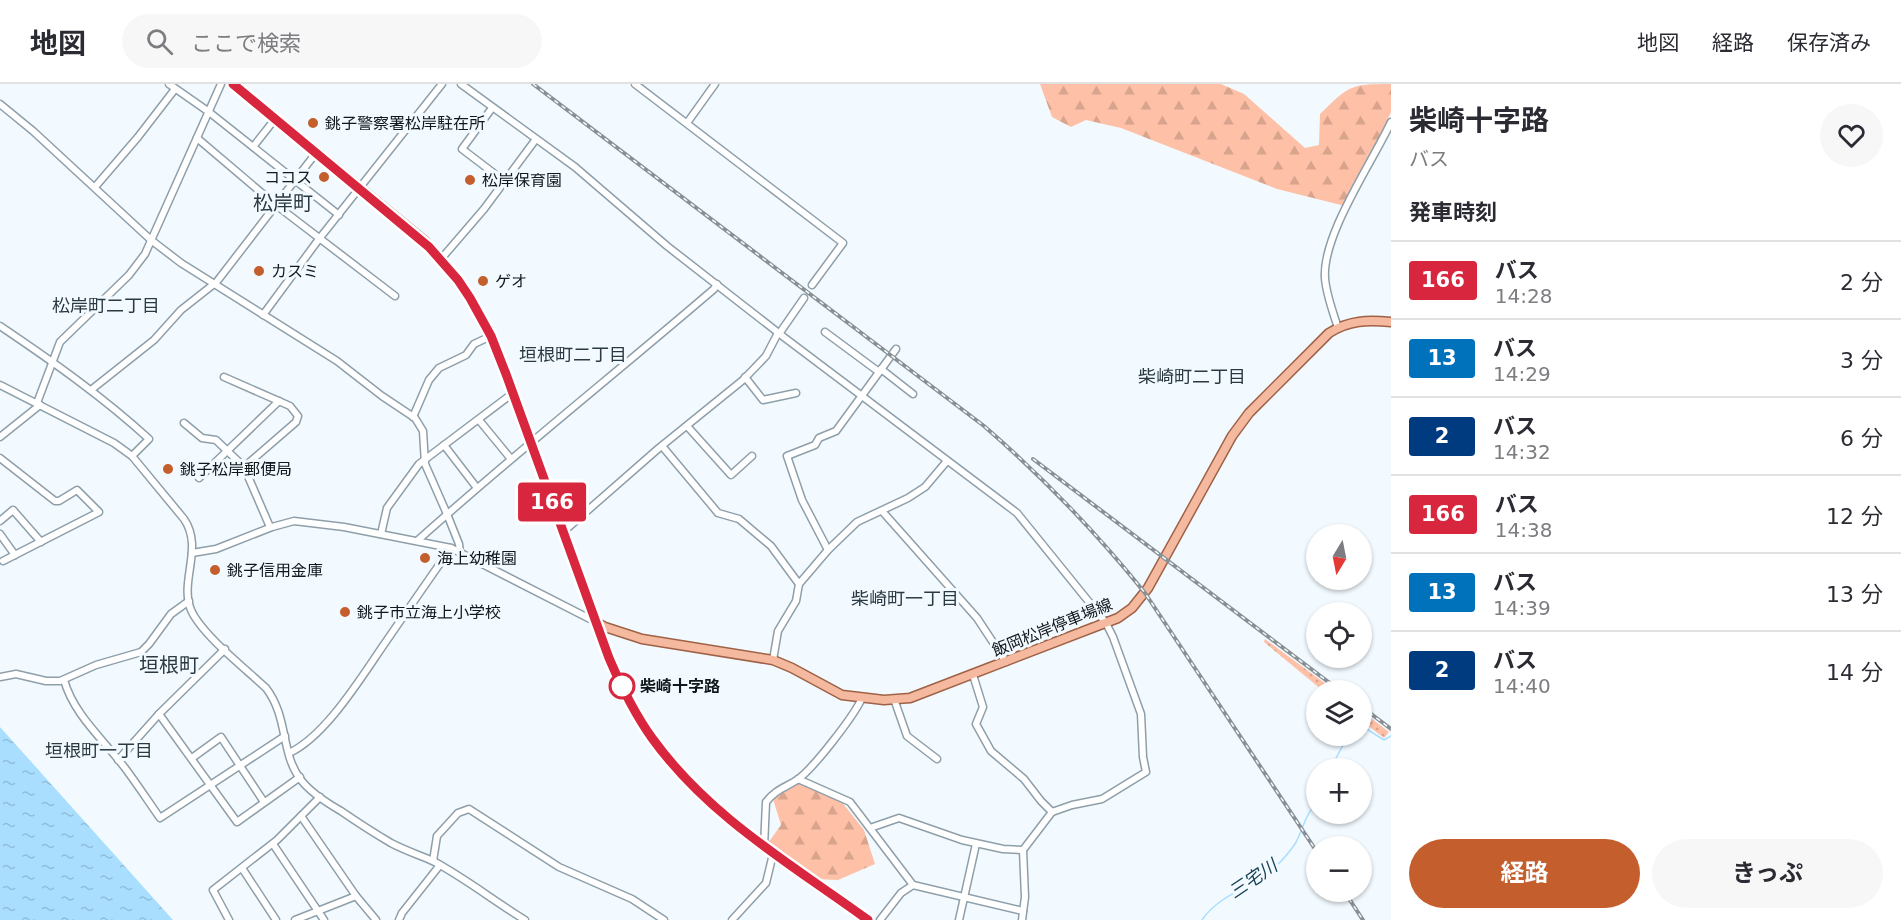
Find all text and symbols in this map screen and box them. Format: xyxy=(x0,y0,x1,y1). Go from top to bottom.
search box xyxy=(122,14,542,68)
icon: search xyxy=(143,25,176,58)
text: 地図 xyxy=(30,27,86,60)
text: ここで検索 xyxy=(191,31,301,56)
text: 地図 xyxy=(1637,31,1679,55)
text: 経路 xyxy=(1712,31,1754,55)
text: 保存済み xyxy=(1787,31,1871,55)
text: 柴崎十字路 xyxy=(1409,104,1549,137)
button: heart xyxy=(1820,104,1883,167)
place label: 銚子警察署松岸駐在所 xyxy=(325,114,485,133)
marker: 銚子警察署松岸駐在所 xyxy=(306,116,320,130)
text: バス xyxy=(1409,147,1449,171)
place label: ココス xyxy=(264,168,312,187)
marker: ココス xyxy=(317,170,331,184)
place label: 松岸保育園 xyxy=(482,171,562,190)
marker: 松岸保育園 xyxy=(463,173,477,187)
district label: 松岸町 xyxy=(253,191,313,215)
text: 発車時刻 xyxy=(1409,200,1497,225)
text: バス xyxy=(1495,258,1539,283)
place label: カスミ xyxy=(271,262,319,281)
marker: カスミ xyxy=(252,264,266,278)
text: 166 xyxy=(1421,268,1465,292)
text: 2 分 xyxy=(1840,270,1883,295)
place label: ゲオ xyxy=(495,272,527,291)
marker: ゲオ xyxy=(476,274,490,288)
text: 14:28 xyxy=(1495,284,1552,308)
district label: 松岸町二丁目 xyxy=(52,295,160,316)
text: バス xyxy=(1493,336,1537,361)
district label: 垣根町二丁目 xyxy=(519,344,627,365)
text: 13 xyxy=(1427,346,1457,370)
text: 3 分 xyxy=(1840,348,1883,373)
text: 14:29 xyxy=(1493,362,1551,386)
district label: 柴崎町二丁目 xyxy=(1138,366,1246,387)
text: バス xyxy=(1493,414,1537,439)
text: 2 xyxy=(1435,424,1449,448)
text: 6 分 xyxy=(1840,426,1883,451)
text: 14:32 xyxy=(1493,440,1551,464)
place label: 銚子松岸郵便局 xyxy=(180,460,292,479)
marker: 銚子松岸郵便局 xyxy=(161,462,175,476)
line badge: 166 xyxy=(518,482,586,522)
text: 166 xyxy=(530,490,574,514)
text: バス xyxy=(1495,492,1539,517)
text: 166 xyxy=(1421,502,1465,526)
text: 12 分 xyxy=(1826,504,1883,529)
text: 14:38 xyxy=(1495,518,1552,542)
north arrow xyxy=(1306,524,1372,590)
map controls xyxy=(1306,524,1372,902)
place label: 海上幼稚園 xyxy=(437,549,517,568)
marker: 海上幼稚園 xyxy=(418,551,432,565)
place label: 銚子信用金庫 xyxy=(227,561,323,580)
marker: 銚子信用金庫 xyxy=(208,563,222,577)
text: バス xyxy=(1493,570,1537,595)
text: 13 xyxy=(1427,580,1457,604)
text: 13 分 xyxy=(1826,582,1883,607)
district label: 柴崎町一丁目 xyxy=(851,588,959,609)
street label: 飯岡松岸停車場線 xyxy=(989,595,1115,660)
text: 14:39 xyxy=(1493,596,1551,620)
button: locate xyxy=(1306,602,1372,668)
place label: 銚子市立海上小学校 xyxy=(357,603,501,622)
marker: 銚子市立海上小学校 xyxy=(338,605,352,619)
text: バス xyxy=(1493,648,1537,673)
district label: 垣根町 xyxy=(139,653,199,677)
text: 2 xyxy=(1435,658,1449,682)
text: 14 分 xyxy=(1826,660,1883,685)
marker: 柴崎十字路 xyxy=(609,673,635,699)
text: 14:40 xyxy=(1493,674,1551,698)
place label: 柴崎十字路 xyxy=(640,677,720,696)
button: layers xyxy=(1306,680,1372,746)
district label: 垣根町一丁目 xyxy=(45,740,153,761)
button: + xyxy=(1306,758,1372,824)
button: − xyxy=(1306,836,1372,902)
button: 経路 xyxy=(1409,839,1640,908)
button: きっぷ xyxy=(1652,839,1883,908)
water label: 三宅川 xyxy=(1224,854,1283,902)

